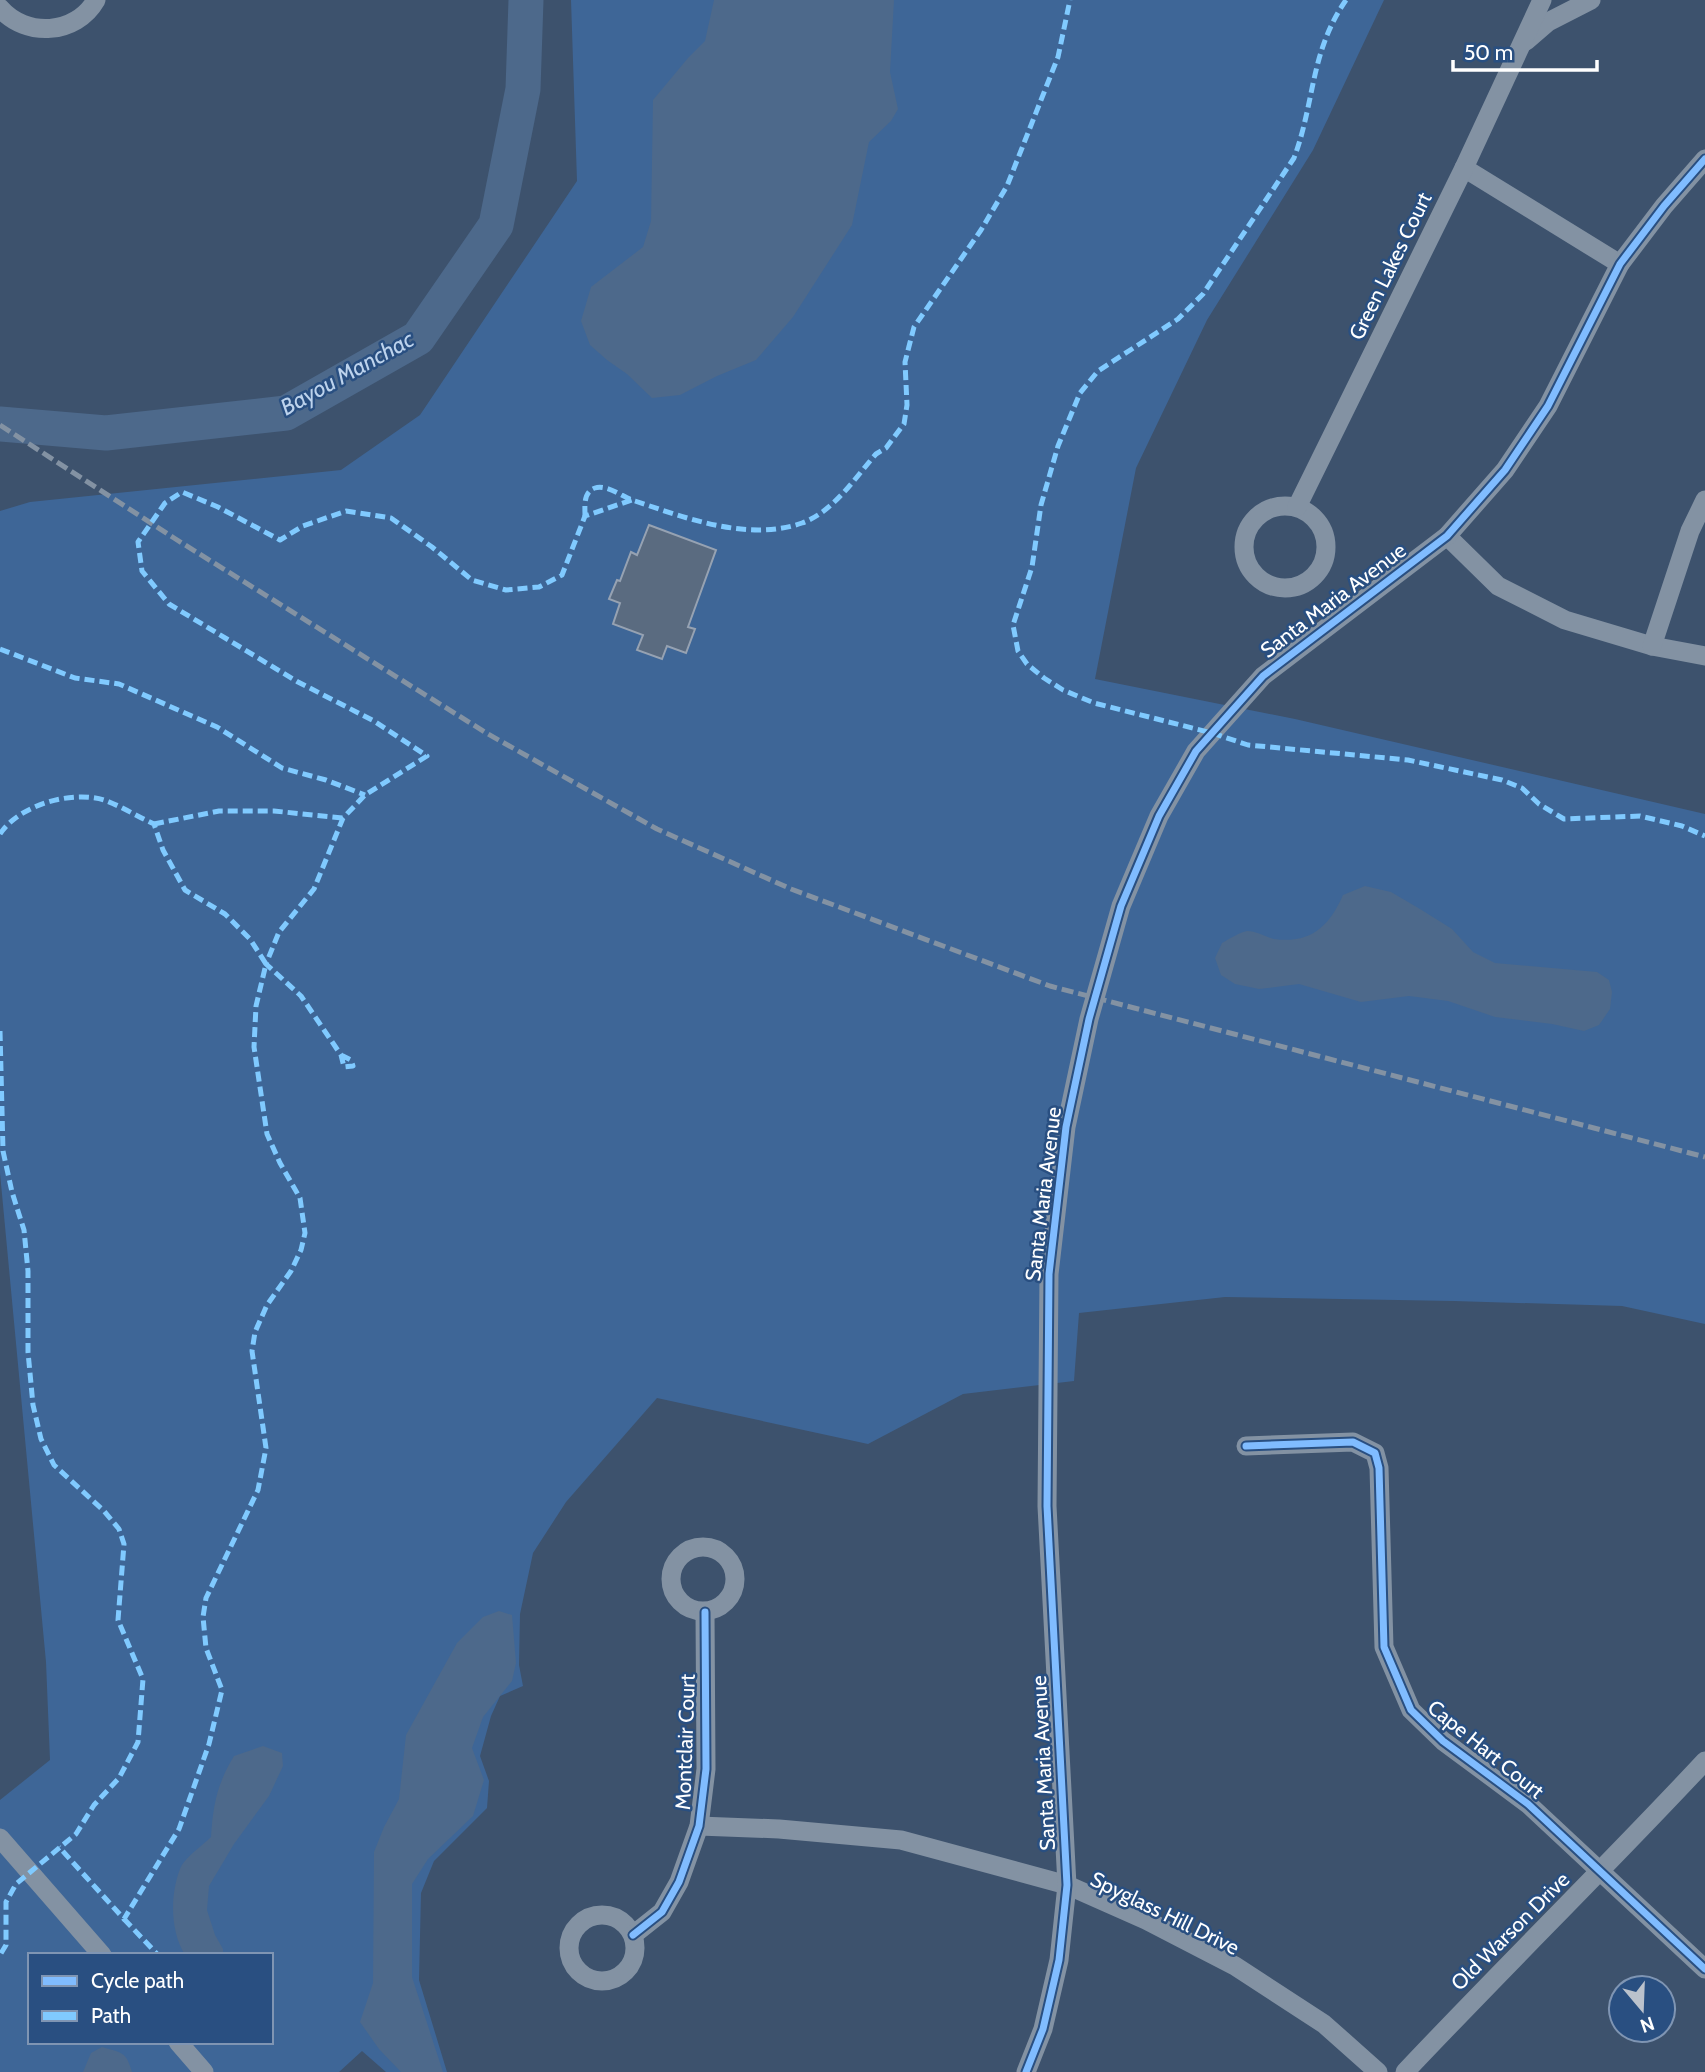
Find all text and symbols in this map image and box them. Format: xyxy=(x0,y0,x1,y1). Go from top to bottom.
scale bar xyxy=(1453,28,1596,72)
text: 50 m xyxy=(1464,40,1513,65)
street label: Green Lakes Court xyxy=(1343,188,1437,344)
water label: Bayou Manchac xyxy=(275,325,419,421)
street label: Santa Maria Avenue xyxy=(1255,537,1411,663)
street label: Santa Maria Avenue xyxy=(1020,1105,1066,1283)
street label: Montclair Court xyxy=(670,1673,700,1811)
street label: Santa Maria Avenue xyxy=(1026,1675,1060,1851)
street label: Cape Hart Court xyxy=(1423,1695,1549,1803)
street label: Spyglass Hill Drive xyxy=(1086,1866,1244,1960)
street label: Old Warson Drive xyxy=(1446,1867,1574,1995)
legend xyxy=(28,1953,273,2044)
text: Cycle path xyxy=(91,1968,184,1993)
north arrow xyxy=(1607,1974,1677,2044)
text: Path xyxy=(91,2003,131,2028)
text: N xyxy=(1637,2012,1657,2038)

